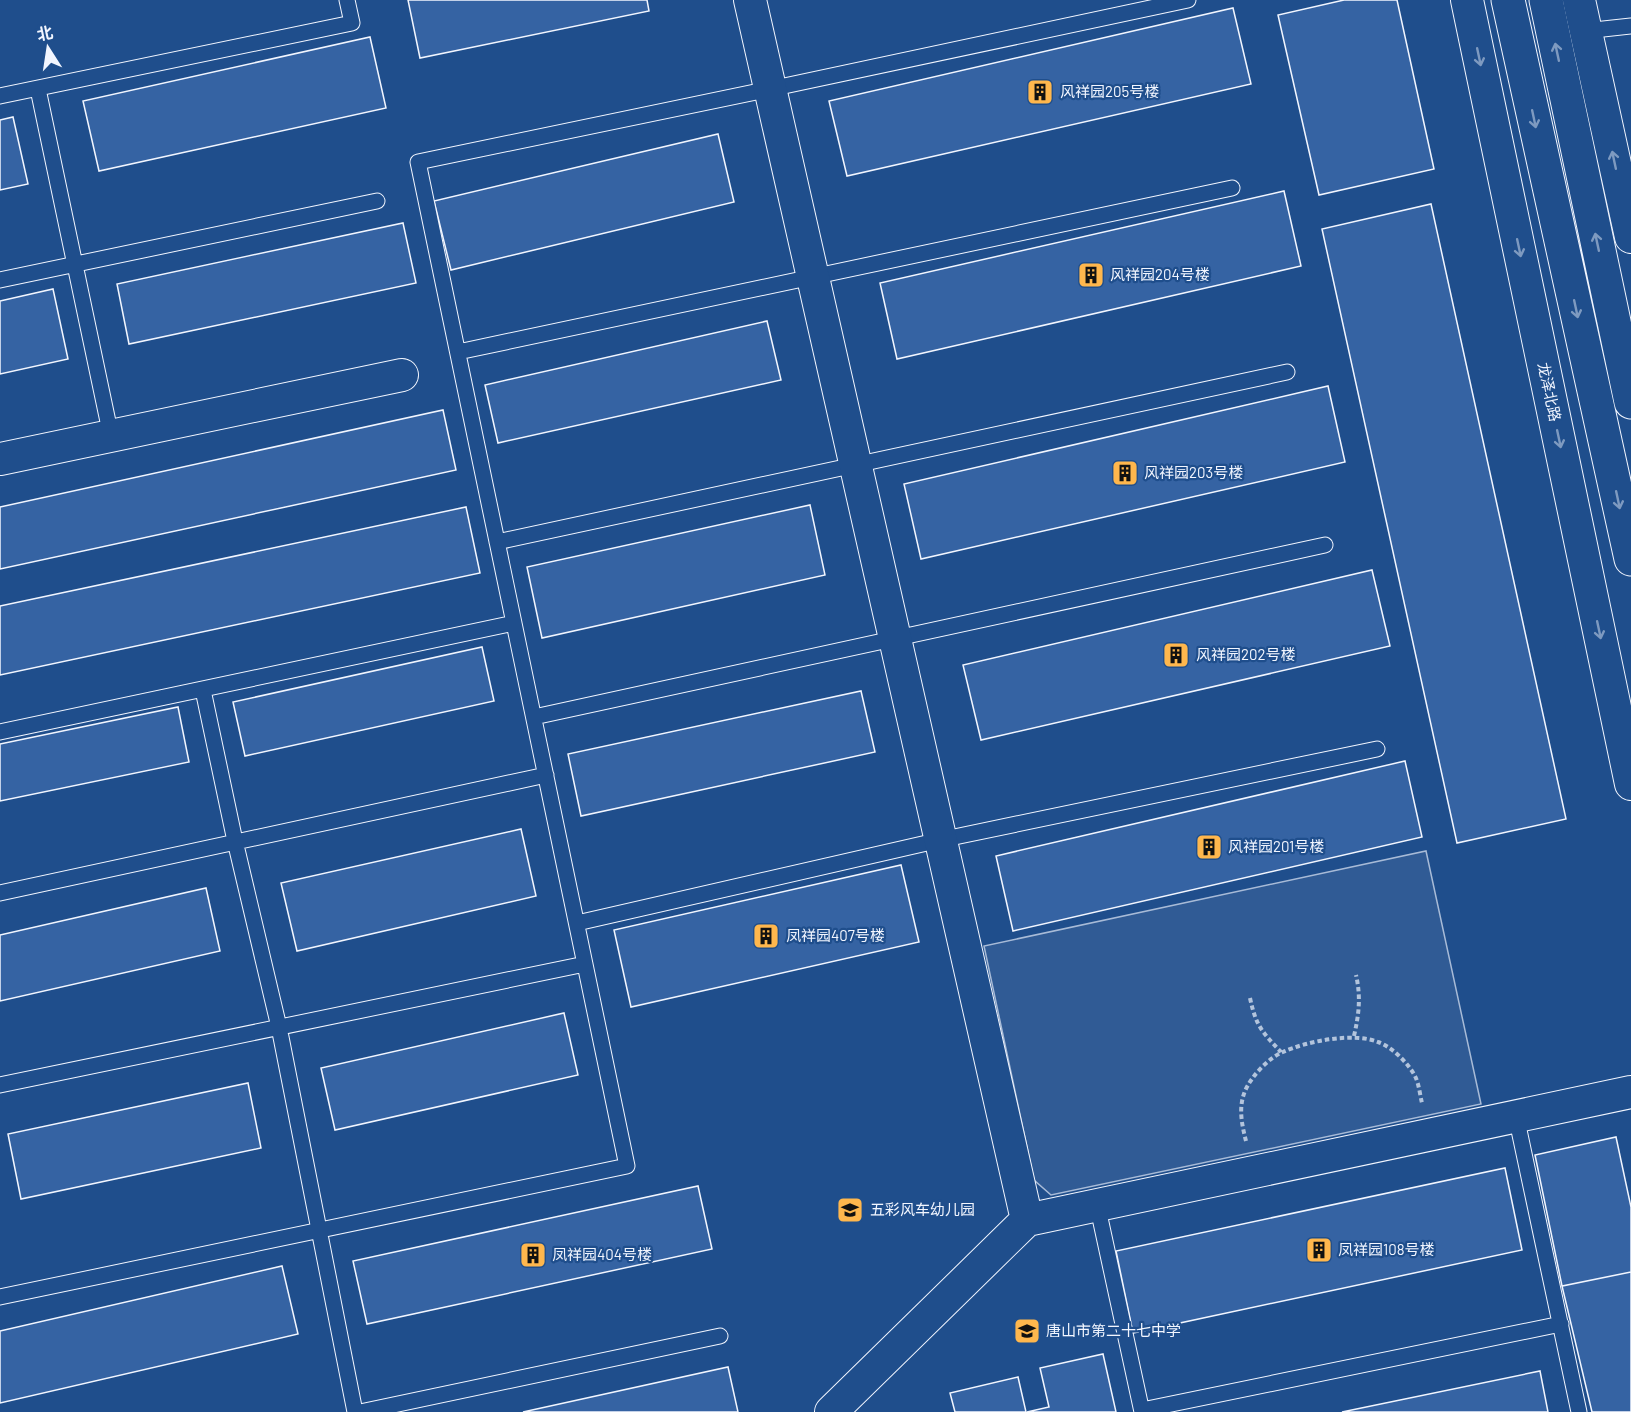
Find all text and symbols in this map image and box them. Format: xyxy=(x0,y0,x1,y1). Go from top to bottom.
north arrow xyxy=(18,18,78,78)
text: 北 xyxy=(35,22,55,44)
one-way arrow xyxy=(1551,42,1562,62)
one-way arrow xyxy=(1474,47,1485,67)
building icon: 风祥园205号楼 xyxy=(1025,77,1055,107)
place label: 风祥园205号楼 xyxy=(1060,82,1159,100)
one-way arrow xyxy=(1529,108,1540,128)
one-way arrow xyxy=(1608,151,1619,170)
one-way arrow xyxy=(1591,233,1602,253)
one-way arrow xyxy=(1514,238,1525,257)
building icon: 风祥园204号楼 xyxy=(1076,260,1106,290)
place label: 风祥园204号楼 xyxy=(1110,265,1210,283)
one-way arrow xyxy=(1571,299,1582,318)
street label: 龙泽北路 xyxy=(1535,361,1565,423)
one-way arrow xyxy=(1554,429,1565,448)
building icon: 风祥园203号楼 xyxy=(1110,458,1140,488)
place label: 风祥园203号楼 xyxy=(1144,463,1243,481)
one-way arrow xyxy=(1613,489,1624,509)
one-way arrow xyxy=(1594,620,1605,639)
building icon: 风祥园202号楼 xyxy=(1161,640,1191,670)
place label: 风祥园202号楼 xyxy=(1196,645,1296,663)
building icon: 风祥园201号楼 xyxy=(1194,832,1224,862)
place label: 风祥园201号楼 xyxy=(1228,837,1324,855)
building icon: 凤祥园407号楼 xyxy=(751,921,781,951)
place label: 凤祥园407号楼 xyxy=(786,926,885,944)
school or university icon: 五彩风车幼儿园 xyxy=(835,1195,865,1225)
place label: 五彩风车幼儿园 xyxy=(870,1200,975,1218)
building icon: 凤祥园108号楼 xyxy=(1304,1235,1334,1265)
building icon: 凤祥园404号楼 xyxy=(518,1240,548,1270)
place label: 凤祥园108号楼 xyxy=(1338,1240,1435,1258)
place label: 凤祥园404号楼 xyxy=(552,1245,652,1263)
school or university icon: 唐山市第二十七中学 xyxy=(1012,1316,1042,1346)
place label: 唐山市第二十七中学 xyxy=(1046,1321,1181,1339)

